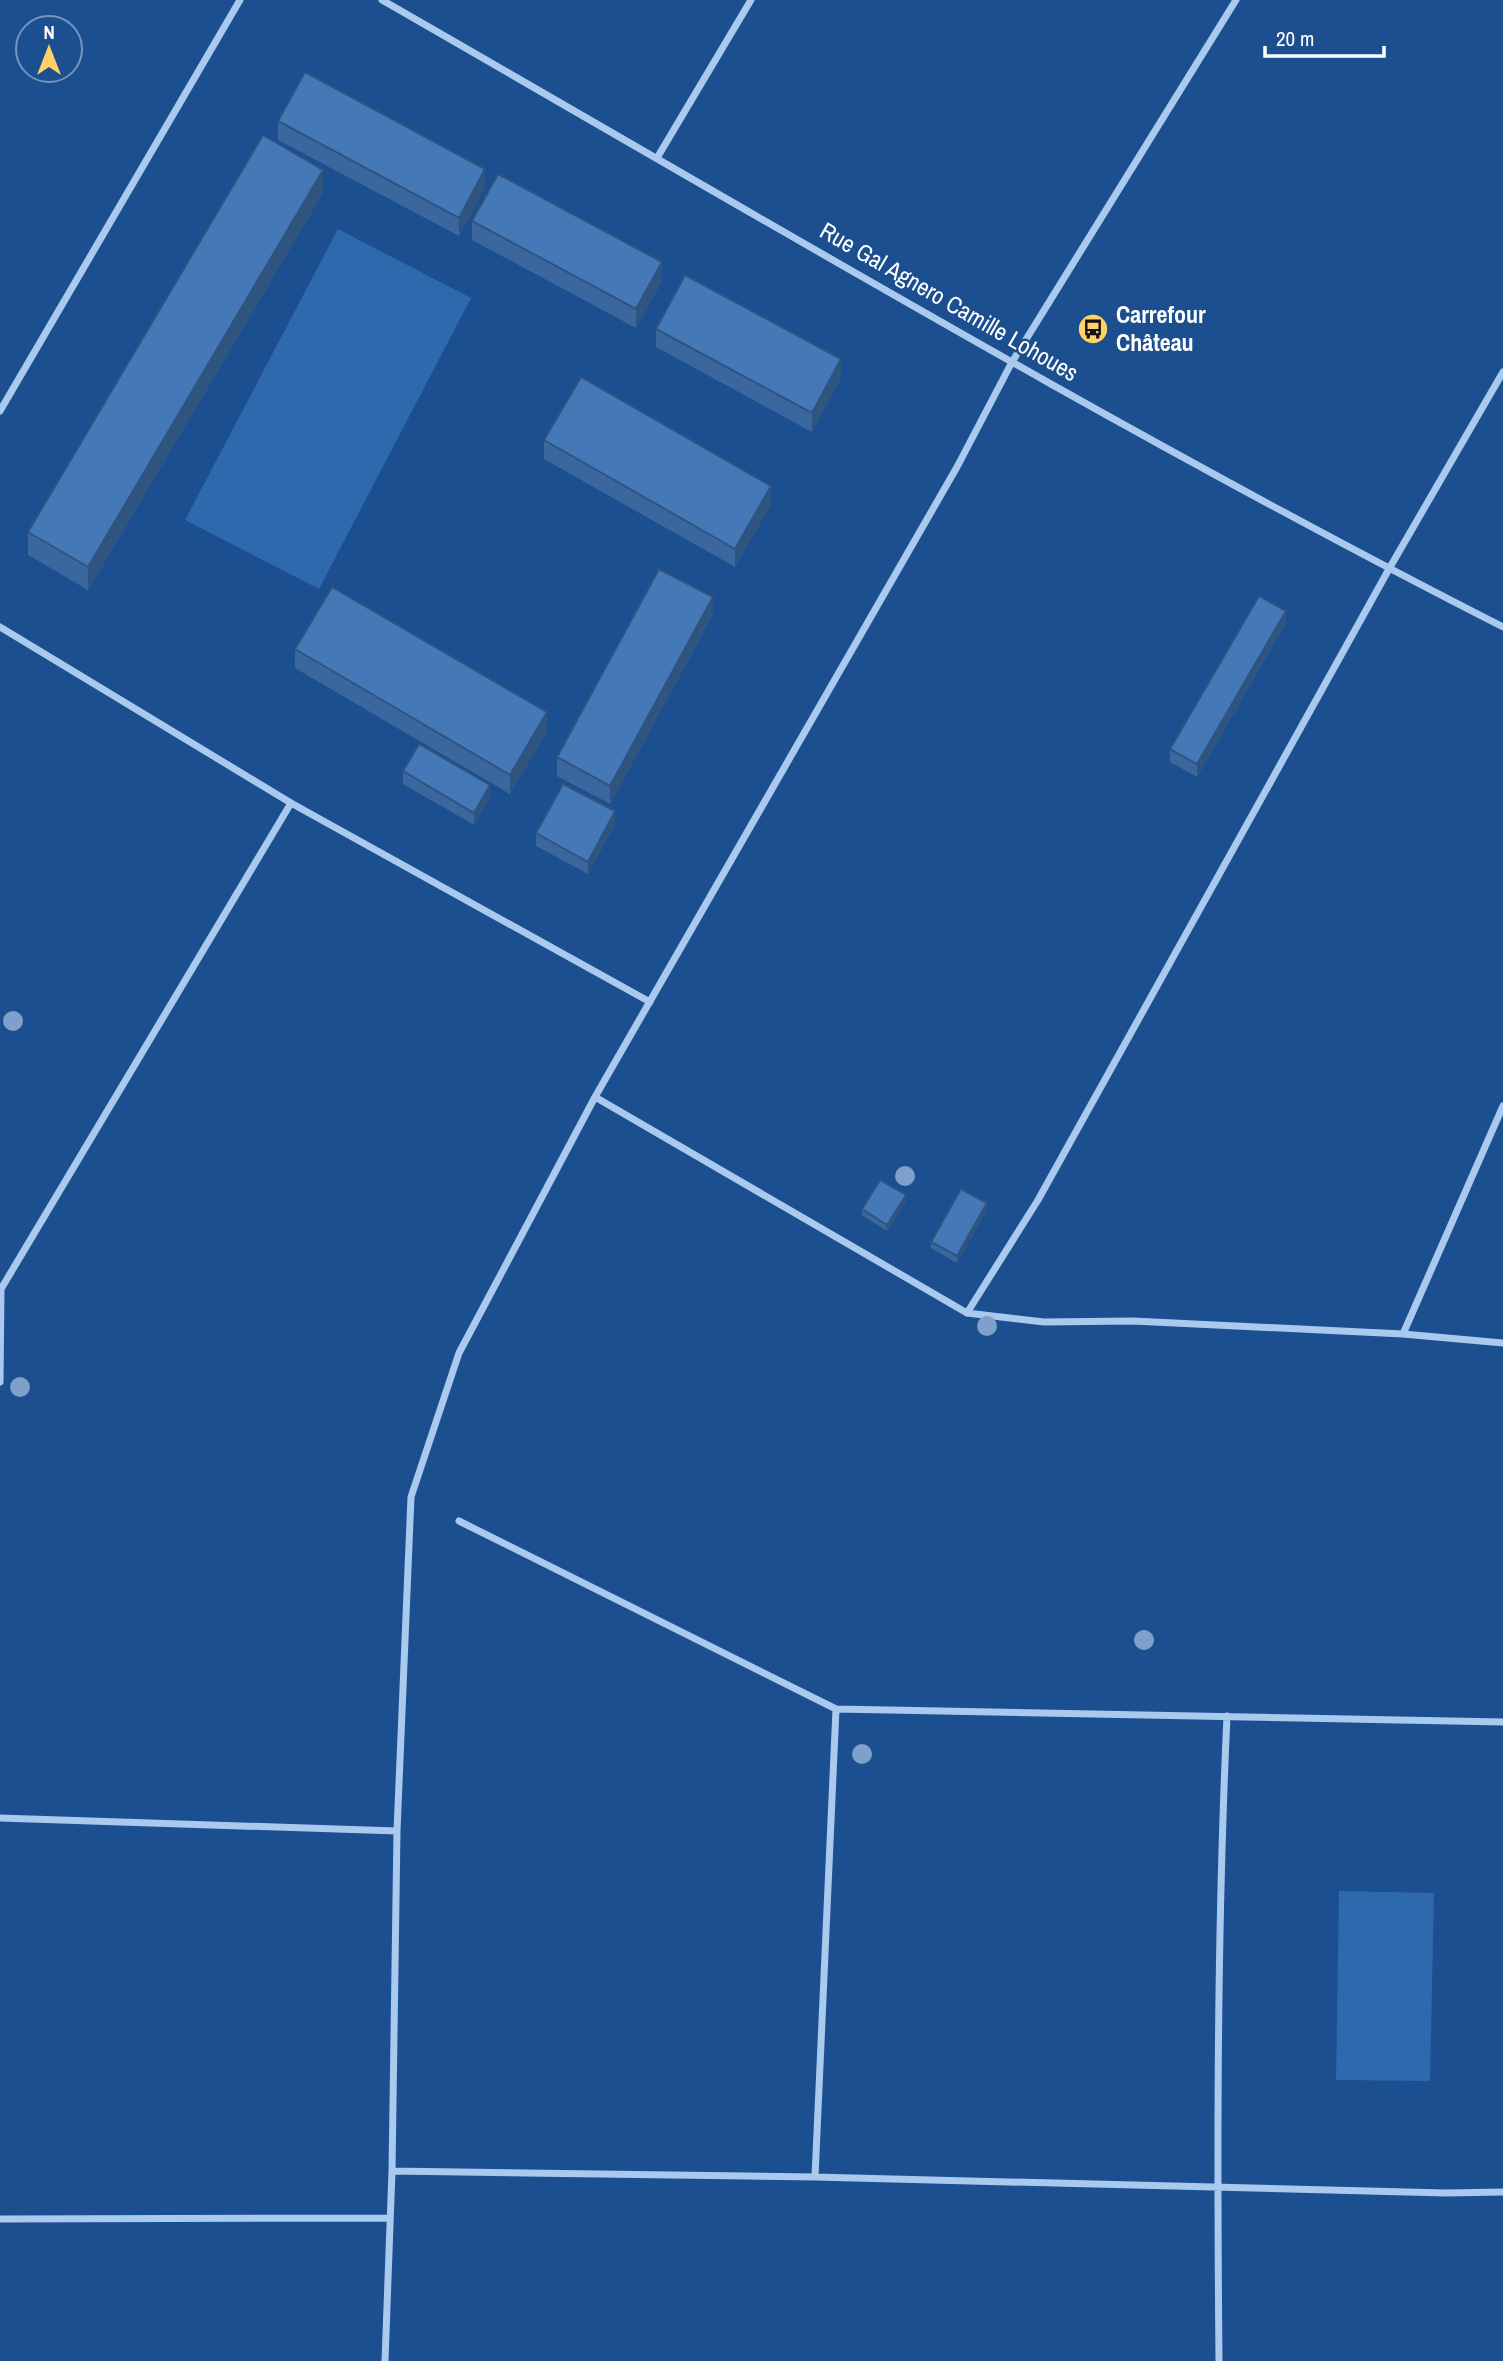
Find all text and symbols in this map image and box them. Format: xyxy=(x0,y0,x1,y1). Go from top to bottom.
north arrow xyxy=(14,14,84,84)
scale bar xyxy=(1265,14,1384,58)
text: N xyxy=(43,19,55,45)
text: 20 m xyxy=(1276,24,1314,53)
street label: Rue Gal Agnero Camille Lohoues xyxy=(815,214,1084,388)
place label: Carrefour Château xyxy=(1116,298,1206,358)
bus stop icon: Carrefour Château xyxy=(1076,312,1110,346)

